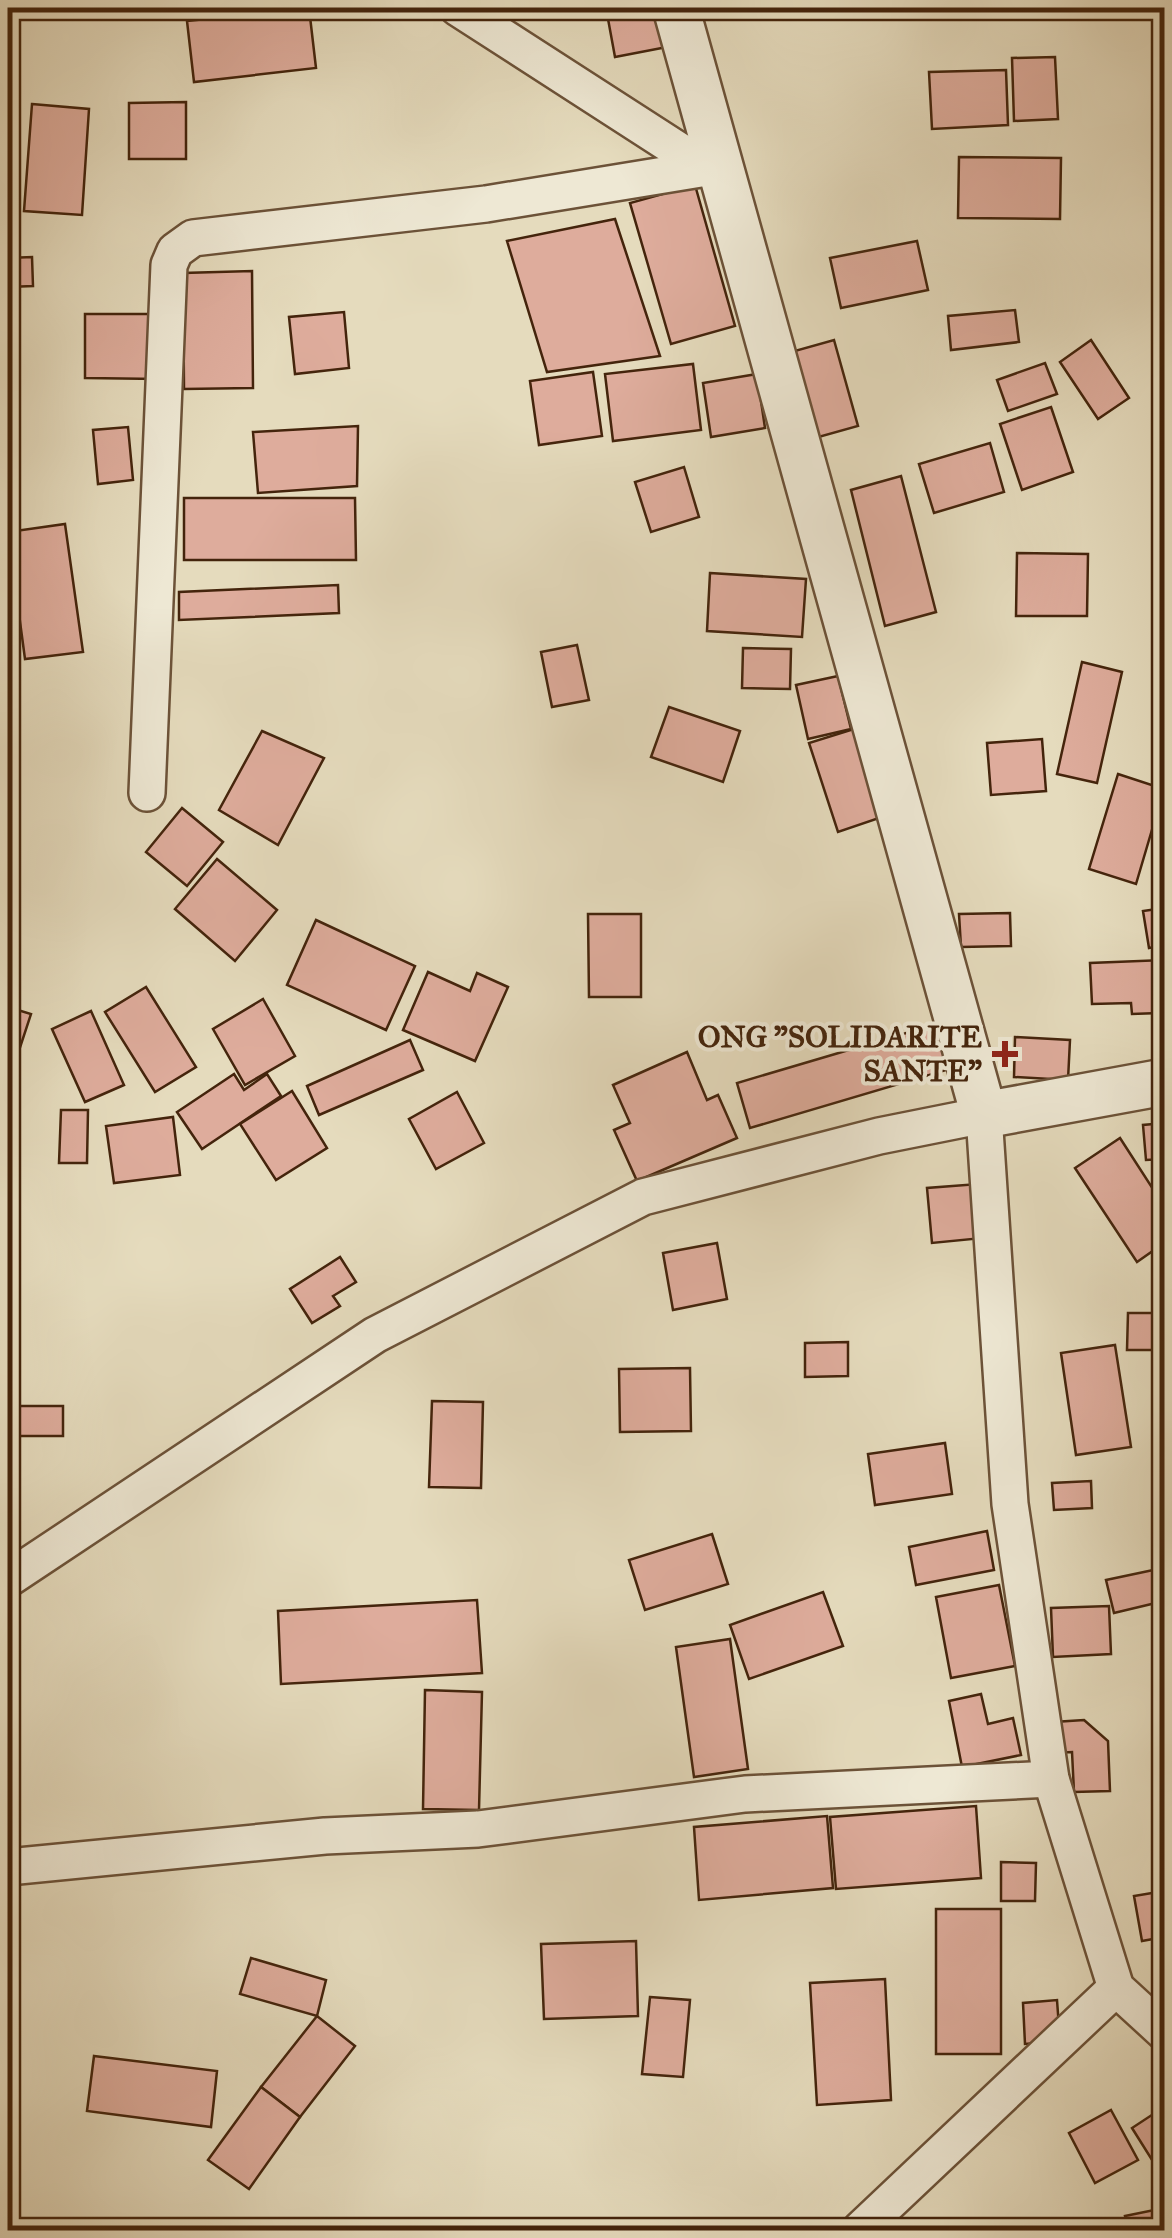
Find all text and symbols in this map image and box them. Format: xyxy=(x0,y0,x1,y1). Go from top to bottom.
place label: ONG "SOLIDARITE SANTE" xyxy=(698,1019,983,1089)
marker: ONG "SOLIDARITE SANTE" xyxy=(992,1041,1018,1067)

